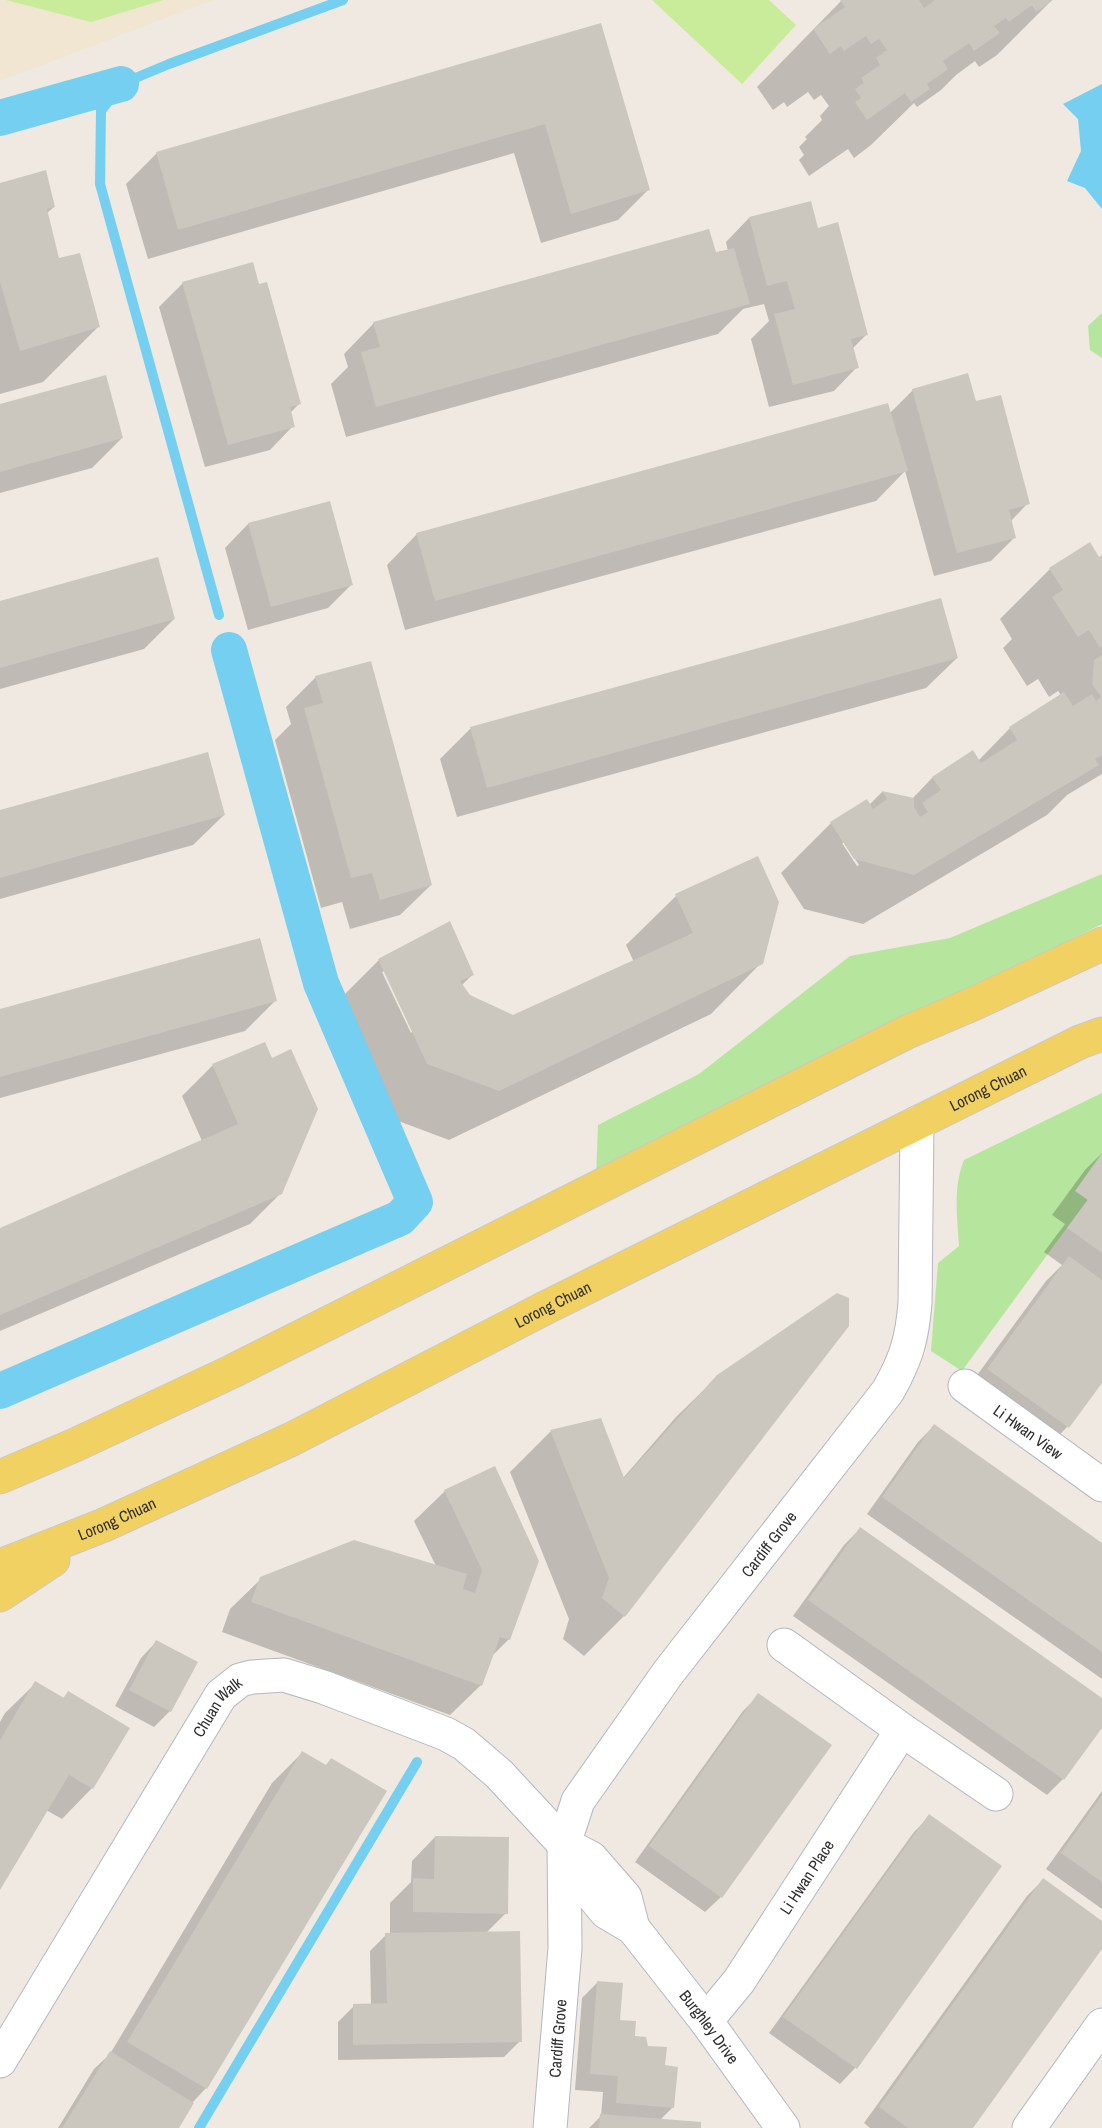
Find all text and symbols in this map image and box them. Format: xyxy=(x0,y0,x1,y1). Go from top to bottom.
street label: Lorong Chuan xyxy=(946,1059,1030,1116)
street label: Lorong Chuan xyxy=(511,1276,595,1333)
street label: Li Hwan View xyxy=(989,1399,1068,1465)
street label: Lorong Chuan xyxy=(74,1492,159,1545)
street label: Cardiff Grove xyxy=(736,1506,802,1582)
street label: Chuan Walk xyxy=(187,1671,247,1741)
street label: Li Hwan Place xyxy=(774,1835,839,1918)
street label: Burghley Drive xyxy=(675,1985,744,2068)
street label: Cardiff Grove xyxy=(543,1998,572,2078)

